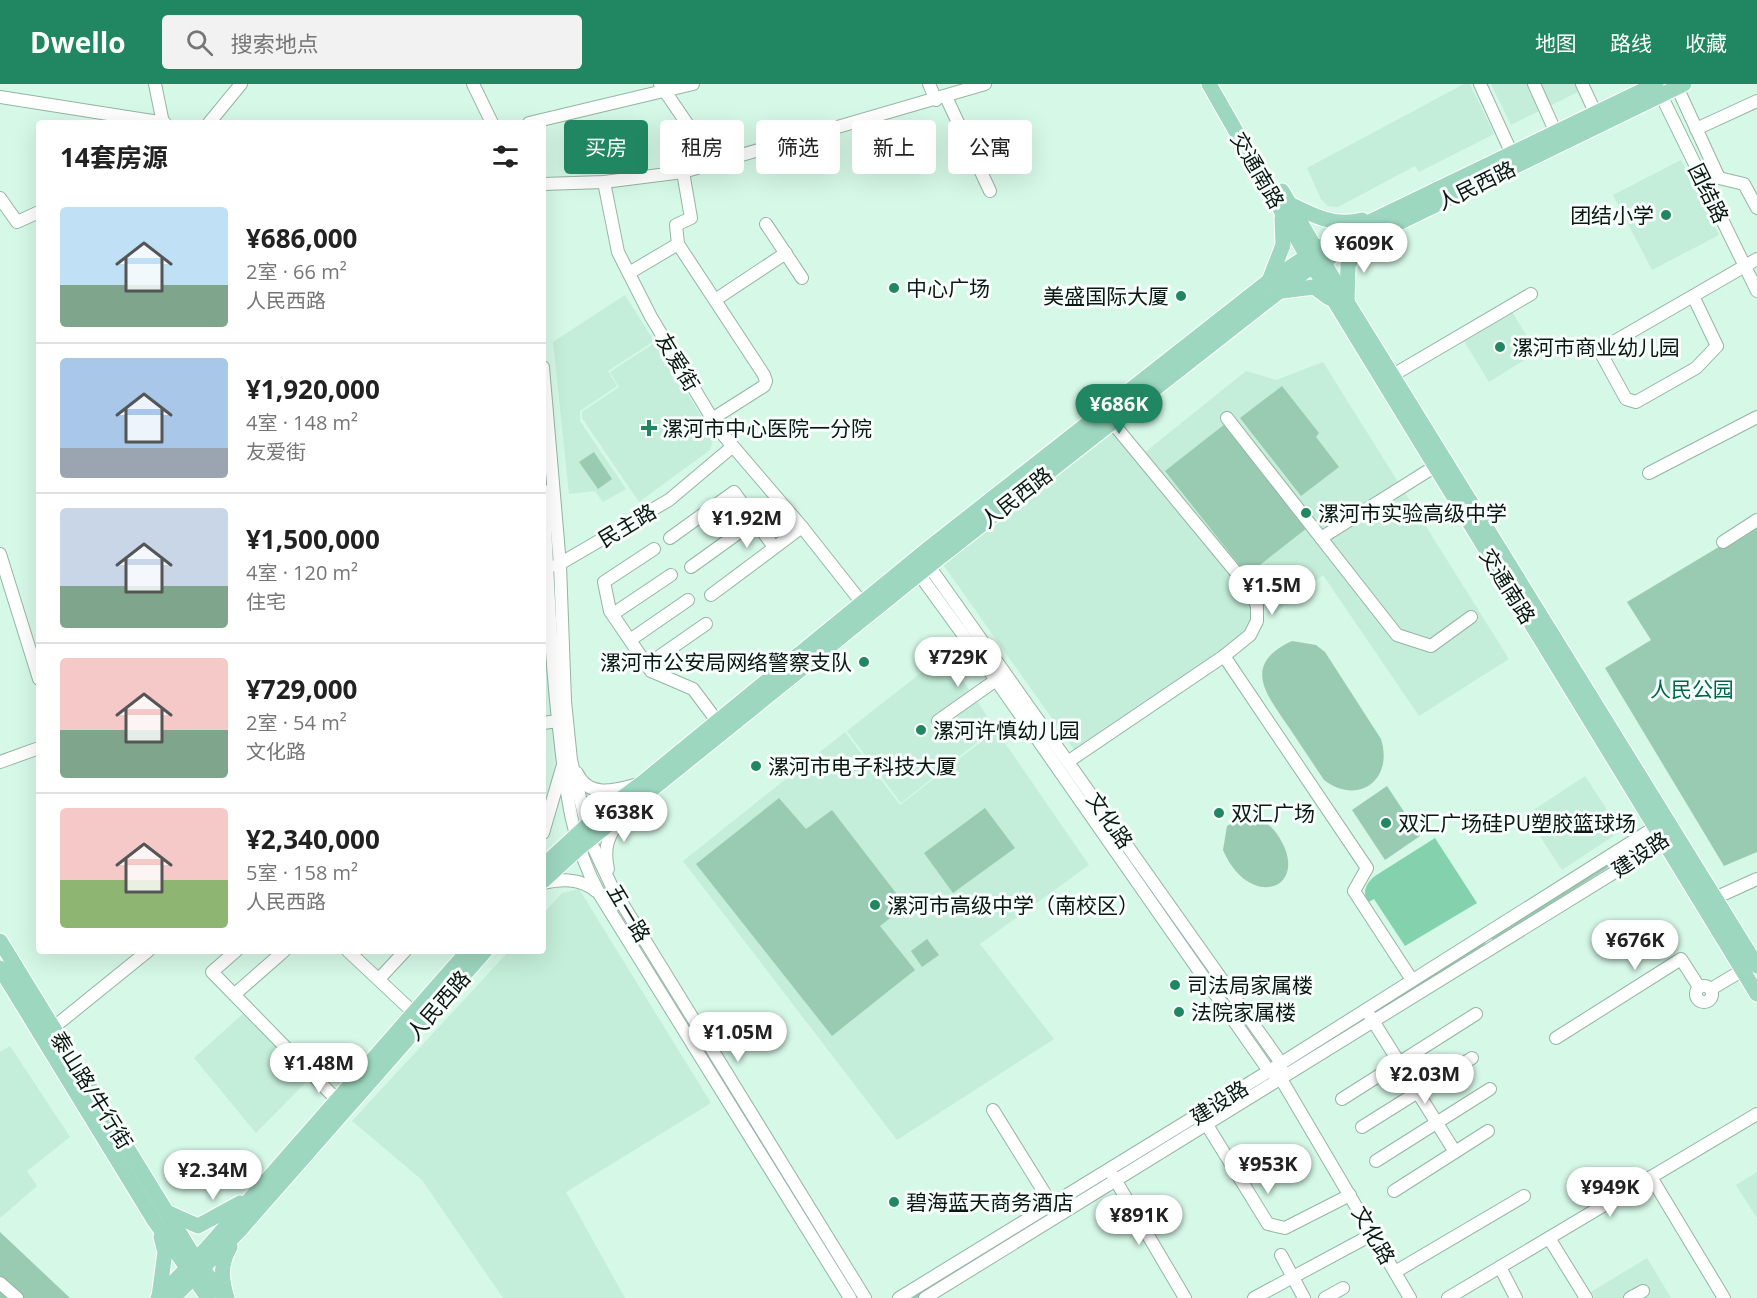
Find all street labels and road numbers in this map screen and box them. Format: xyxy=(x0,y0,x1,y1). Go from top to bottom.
street label: 交通南路 xyxy=(1225,127,1291,213)
street label: 人民西路 xyxy=(1432,154,1520,216)
street label: 团结路 xyxy=(1683,159,1735,227)
street label: 友爱街 xyxy=(650,328,706,396)
street label: 人民西路 xyxy=(974,460,1058,534)
street label: 民主路 xyxy=(593,497,661,553)
street label: 交通南路 xyxy=(1474,543,1542,629)
street label: 文化路 xyxy=(1080,786,1140,854)
street label: 建设路 xyxy=(1606,825,1674,883)
street label: 五一路 xyxy=(601,879,657,947)
street label: 人民西路 xyxy=(400,964,476,1046)
street label: 泰山路/牛行街 xyxy=(45,1026,139,1154)
street label: 建设路 xyxy=(1185,1073,1253,1131)
street label: 文化路 xyxy=(1346,1201,1402,1269)

